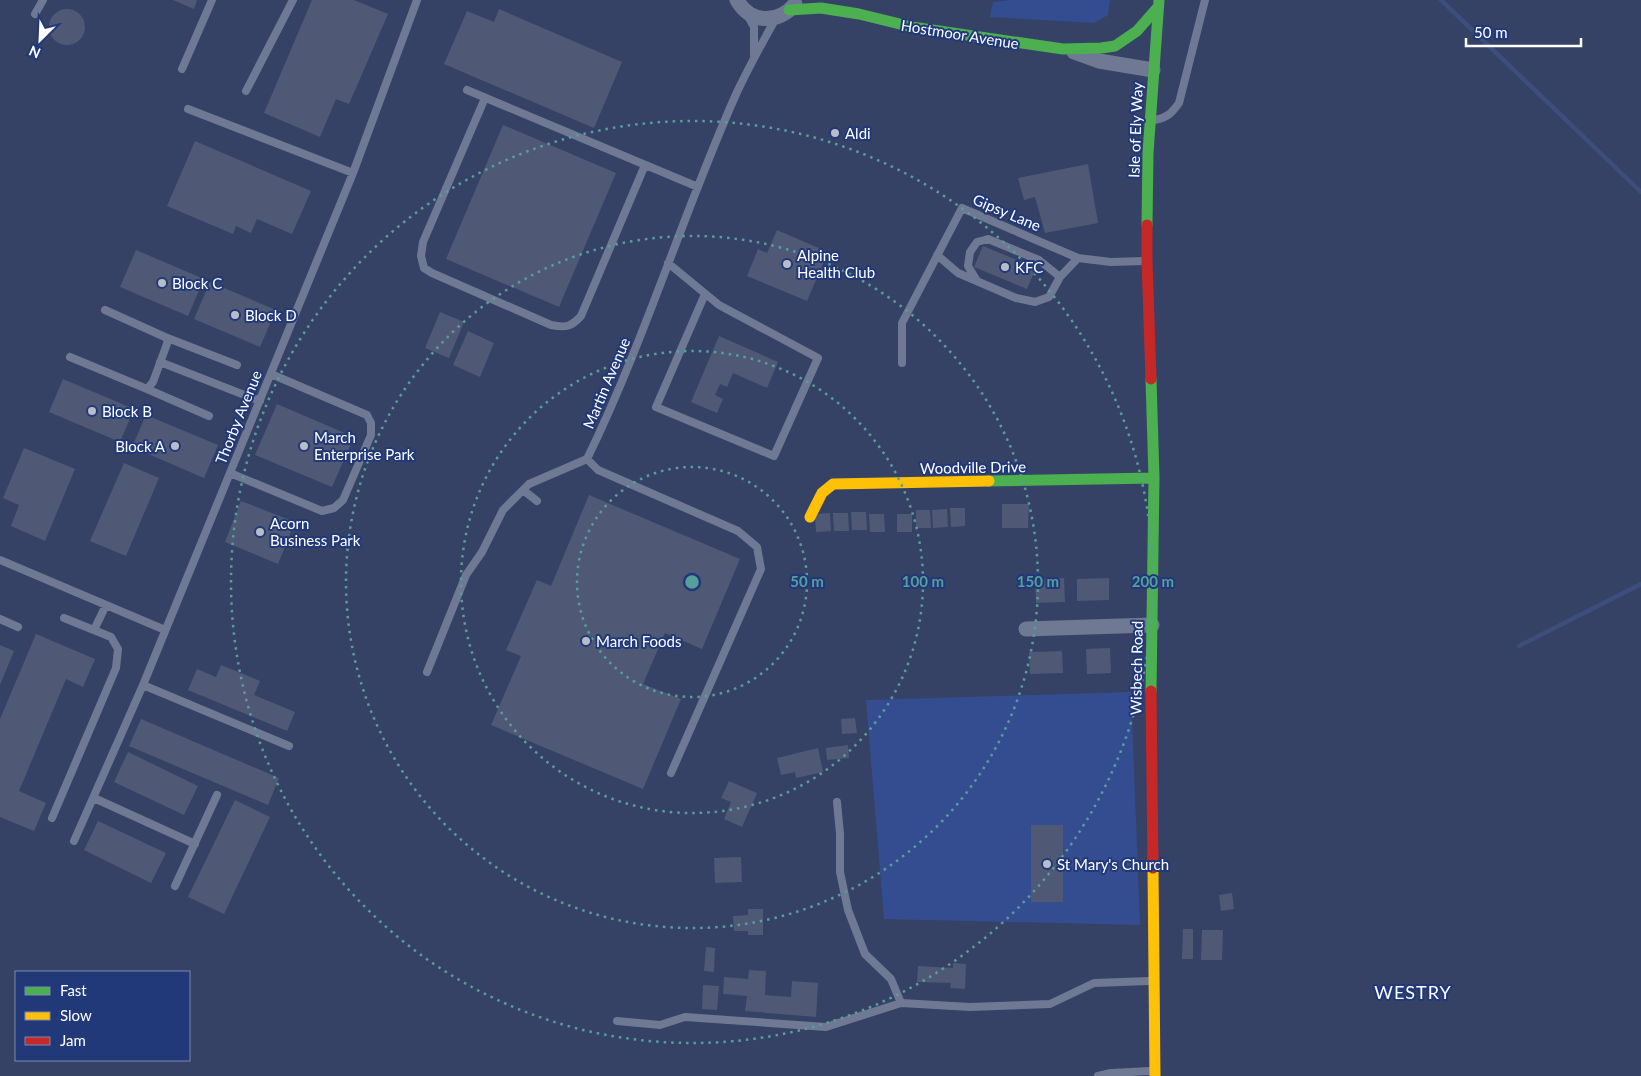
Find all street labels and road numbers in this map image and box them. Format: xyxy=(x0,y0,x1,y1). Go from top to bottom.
street label: Hostmoor Avenue xyxy=(900,16,1020,52)
street label: Isle of Ely Way xyxy=(1124,82,1146,178)
street label: Gipsy Lane xyxy=(970,190,1044,234)
street label: Martin Avenue xyxy=(579,335,633,431)
street label: Thorby Avenue xyxy=(211,367,265,467)
street label: Woodville Drive xyxy=(920,457,1026,477)
street label: Wisbech Road xyxy=(1126,621,1146,715)

